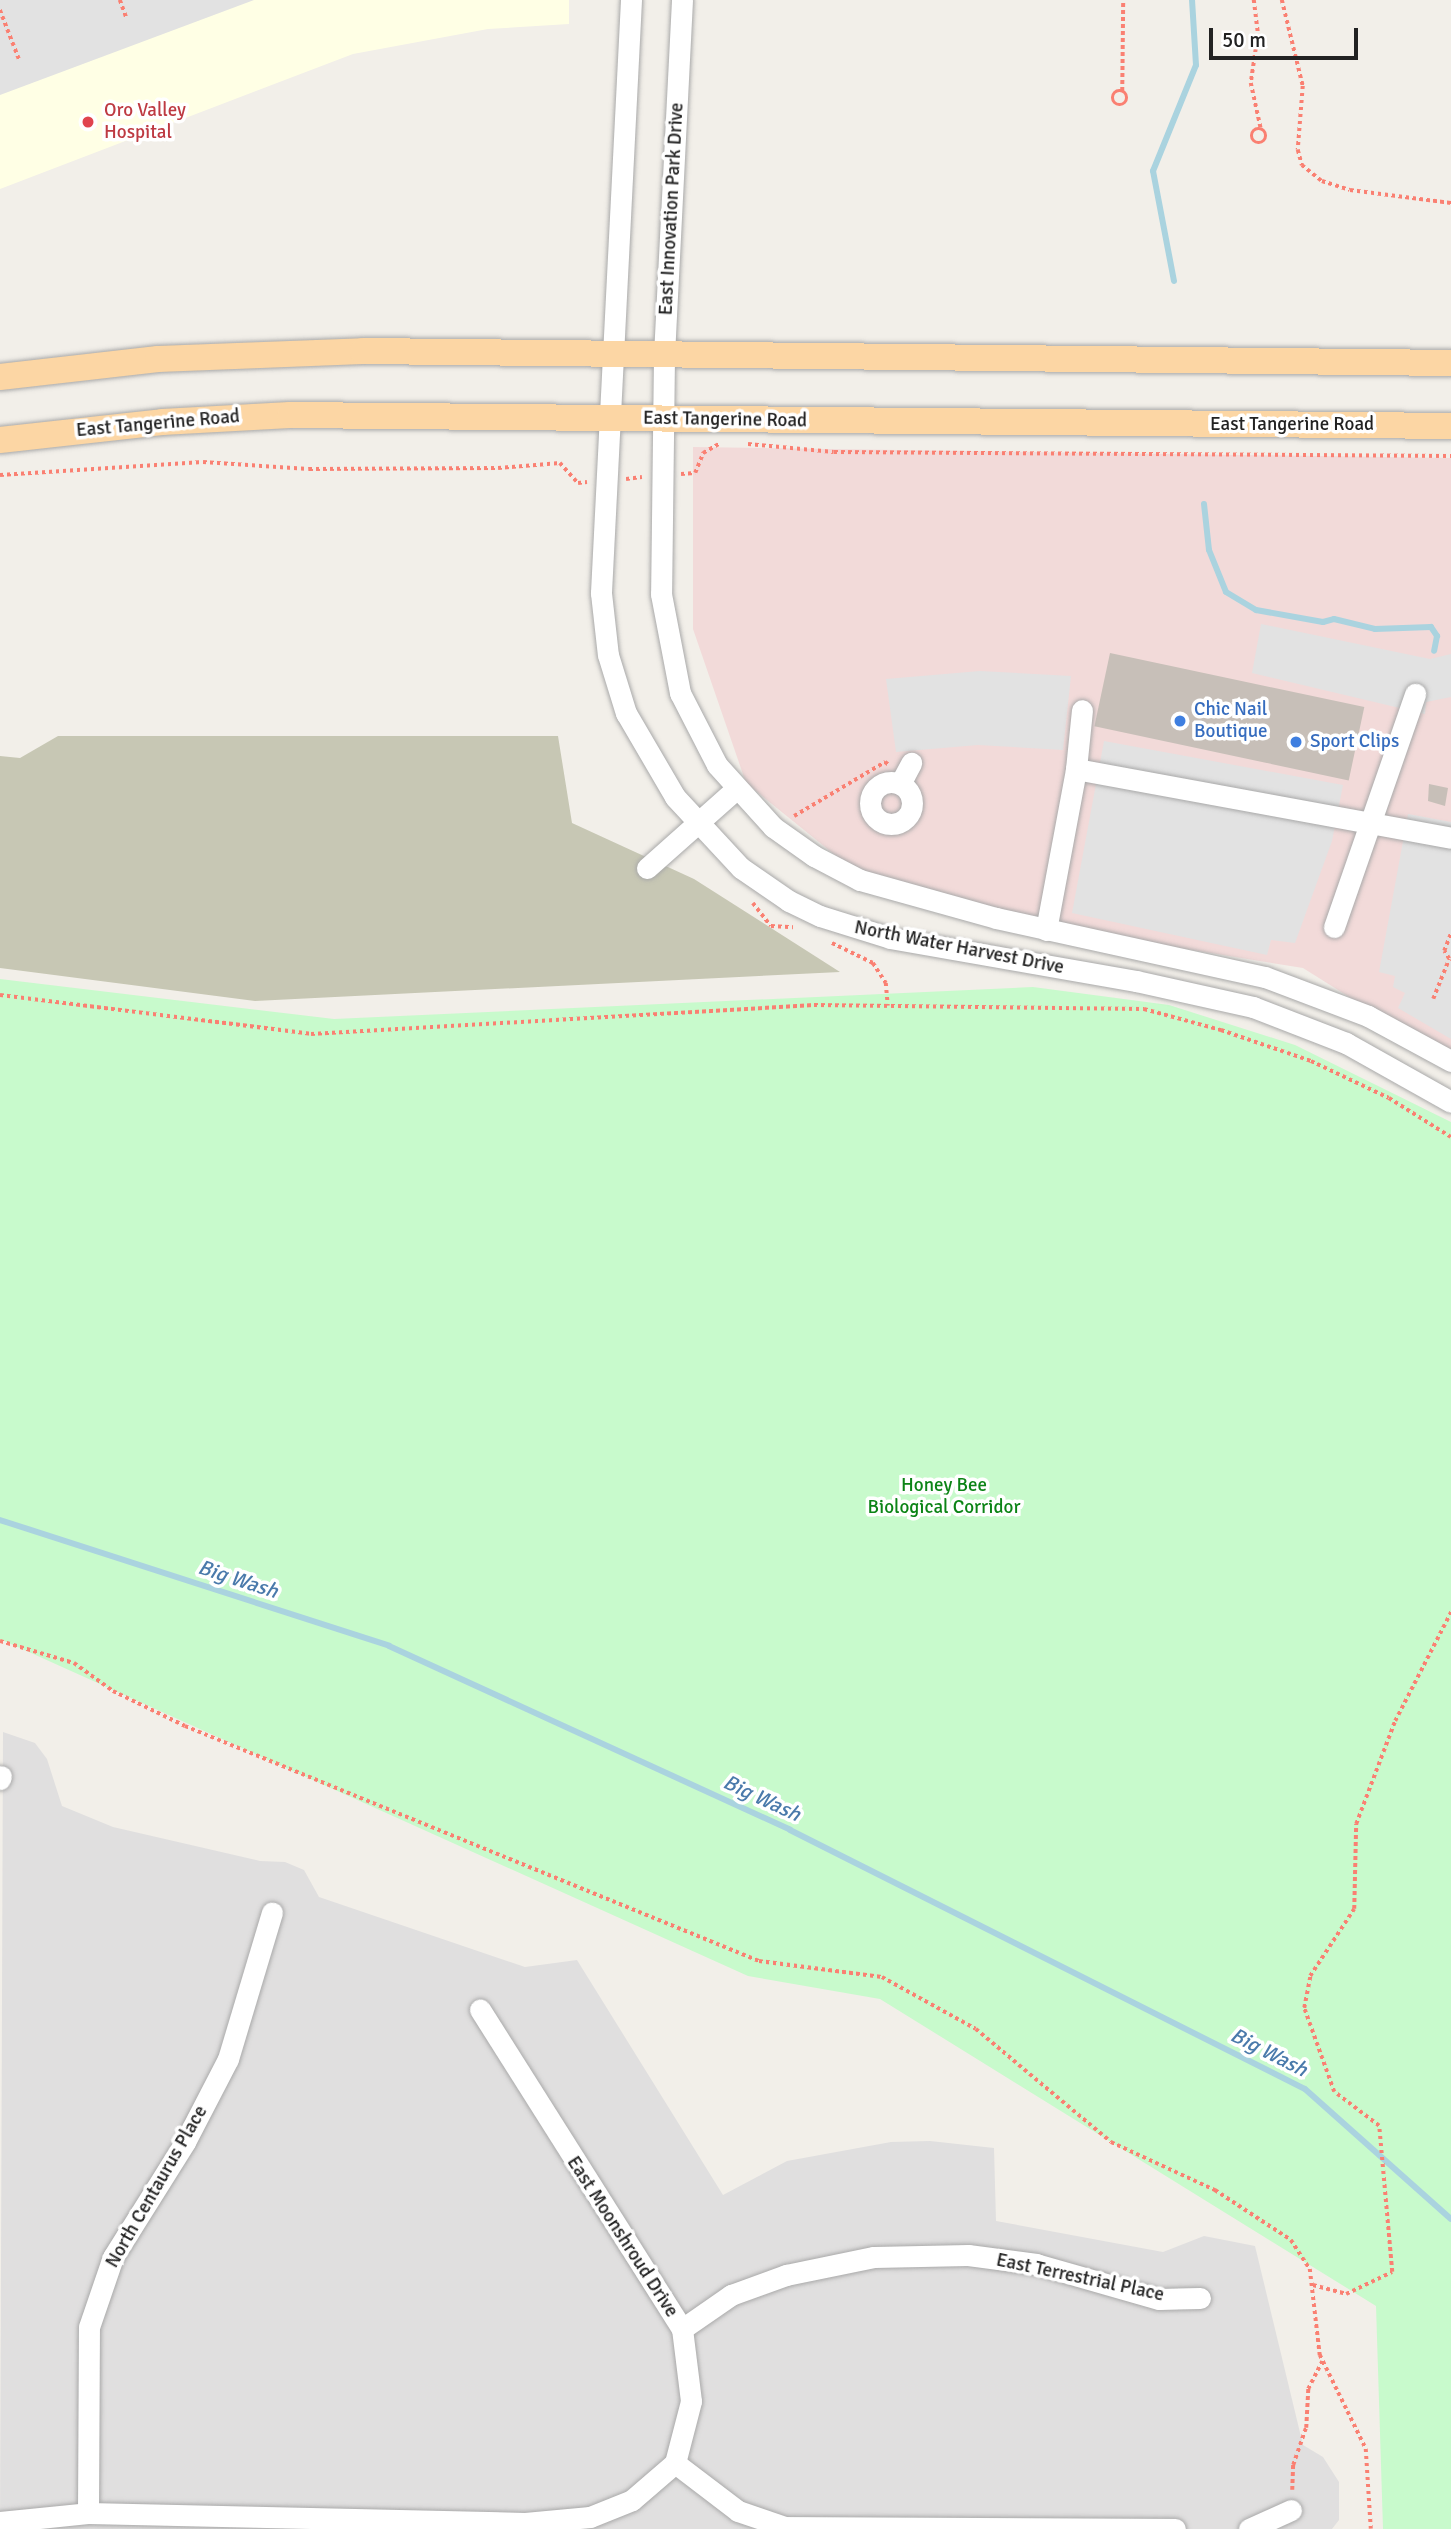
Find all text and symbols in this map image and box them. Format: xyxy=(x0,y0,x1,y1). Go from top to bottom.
scale bar xyxy=(1213,14,1362,58)
text: 50 m xyxy=(1222,27,1266,53)
place label: Oro Valley Hospital xyxy=(104,100,186,144)
street label: East Innovation Park Drive xyxy=(655,102,689,316)
marker: Oro Valley Hospital xyxy=(78,112,98,132)
street label: East Tangerine Road xyxy=(75,405,241,443)
street label: East Tangerine Road xyxy=(643,407,807,433)
street label: East Tangerine Road xyxy=(1210,414,1374,436)
place label: Chic Nail Boutique xyxy=(1194,699,1268,743)
marker: Chic Nail Boutique xyxy=(1172,713,1188,729)
place label: Sport Clips xyxy=(1310,731,1399,753)
marker: Sport Clips xyxy=(1288,734,1304,750)
street label: North Water Harvest Drive xyxy=(852,916,1066,980)
park label: Honey Bee Biological Corridor xyxy=(868,1475,1020,1519)
water label: Big Wash xyxy=(195,1554,281,1604)
water label: Big Wash xyxy=(719,1769,805,1827)
water label: Big Wash xyxy=(1227,2022,1311,2082)
street label: North Centaurus Place xyxy=(101,2102,213,2272)
street label: East Moonshroud Drive xyxy=(561,2152,683,2322)
street label: East Terrestrial Place xyxy=(994,2249,1166,2307)

